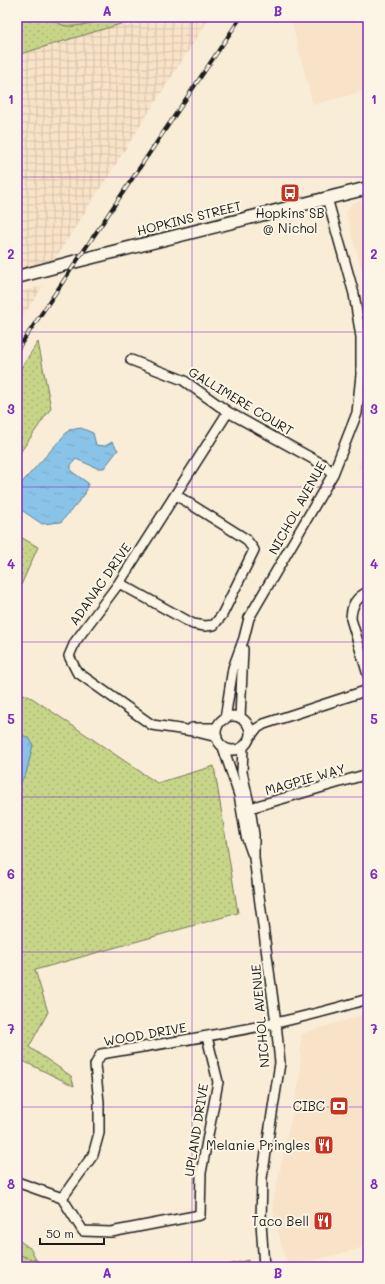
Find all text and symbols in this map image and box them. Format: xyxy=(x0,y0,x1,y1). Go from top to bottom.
text: A xyxy=(102,2,112,19)
text: B xyxy=(274,2,283,19)
text: 1 xyxy=(8,90,14,107)
text: 1 xyxy=(371,90,377,107)
bus stop icon: Hopkins SB @ Nichol xyxy=(279,182,301,204)
street label: HOPKINS STREET xyxy=(135,196,243,239)
place label: Hopkins SB @ Nichol xyxy=(256,204,324,236)
text: 2 xyxy=(7,245,15,262)
text: 2 xyxy=(370,245,378,262)
street label: GALLIMERE COURT xyxy=(186,362,297,439)
text: 3 xyxy=(7,400,15,417)
text: 3 xyxy=(370,400,378,417)
street label: NICHOL AVENUE xyxy=(264,458,329,557)
street label: ADANAC DRIVE xyxy=(65,539,134,628)
text: 4 xyxy=(7,555,15,572)
text: 4 xyxy=(370,555,378,572)
text: 5 xyxy=(7,710,15,727)
text: 5 xyxy=(370,710,378,727)
street label: MAGPIE WAY xyxy=(263,759,347,798)
text: 6 xyxy=(7,865,15,882)
text: 6 xyxy=(370,865,378,882)
street label: NICHOL AVENUE xyxy=(247,964,272,1068)
street label: WOOD DRIVE xyxy=(102,1018,188,1049)
text: 7 xyxy=(7,1020,15,1037)
text: 7 xyxy=(370,1020,378,1037)
street label: UPLAND DRIVE xyxy=(180,1082,211,1178)
bank icon: CIBC xyxy=(328,1095,350,1117)
place label: CIBC xyxy=(293,1097,325,1114)
restaurant icon: Melanie Pringles xyxy=(313,1134,335,1156)
place label: Melanie Pringles xyxy=(206,1136,310,1153)
text: 8 xyxy=(7,1175,15,1192)
text: 8 xyxy=(370,1175,378,1192)
restaurant icon: Taco Bell xyxy=(312,1210,334,1232)
place label: Taco Bell xyxy=(252,1212,309,1229)
scale bar xyxy=(40,1220,104,1246)
text: 50 m xyxy=(46,1225,74,1241)
text: A xyxy=(102,1264,112,1281)
text: B xyxy=(274,1264,283,1281)

